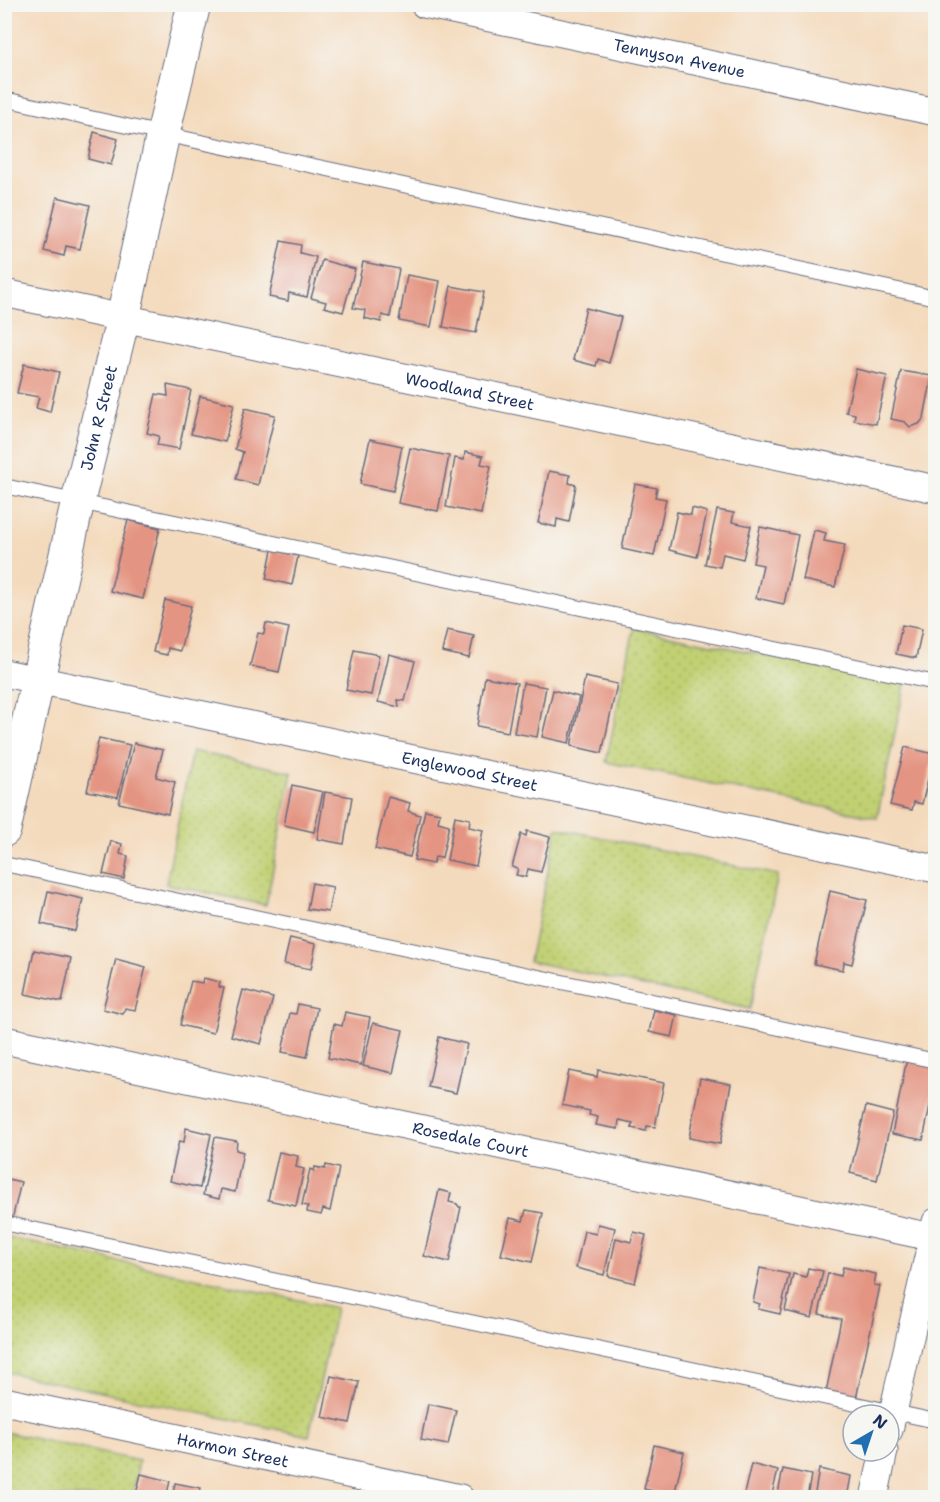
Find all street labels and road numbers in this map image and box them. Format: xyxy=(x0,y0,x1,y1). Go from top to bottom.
street label: Tennyson Avenue xyxy=(611,34,747,82)
street label: John R Street xyxy=(75,363,122,472)
street label: Woodland Street xyxy=(403,367,536,415)
street label: Englewood Street xyxy=(400,746,540,795)
street label: Rosedale Court xyxy=(411,1117,531,1162)
street label: Harmon Street xyxy=(175,1428,291,1472)

